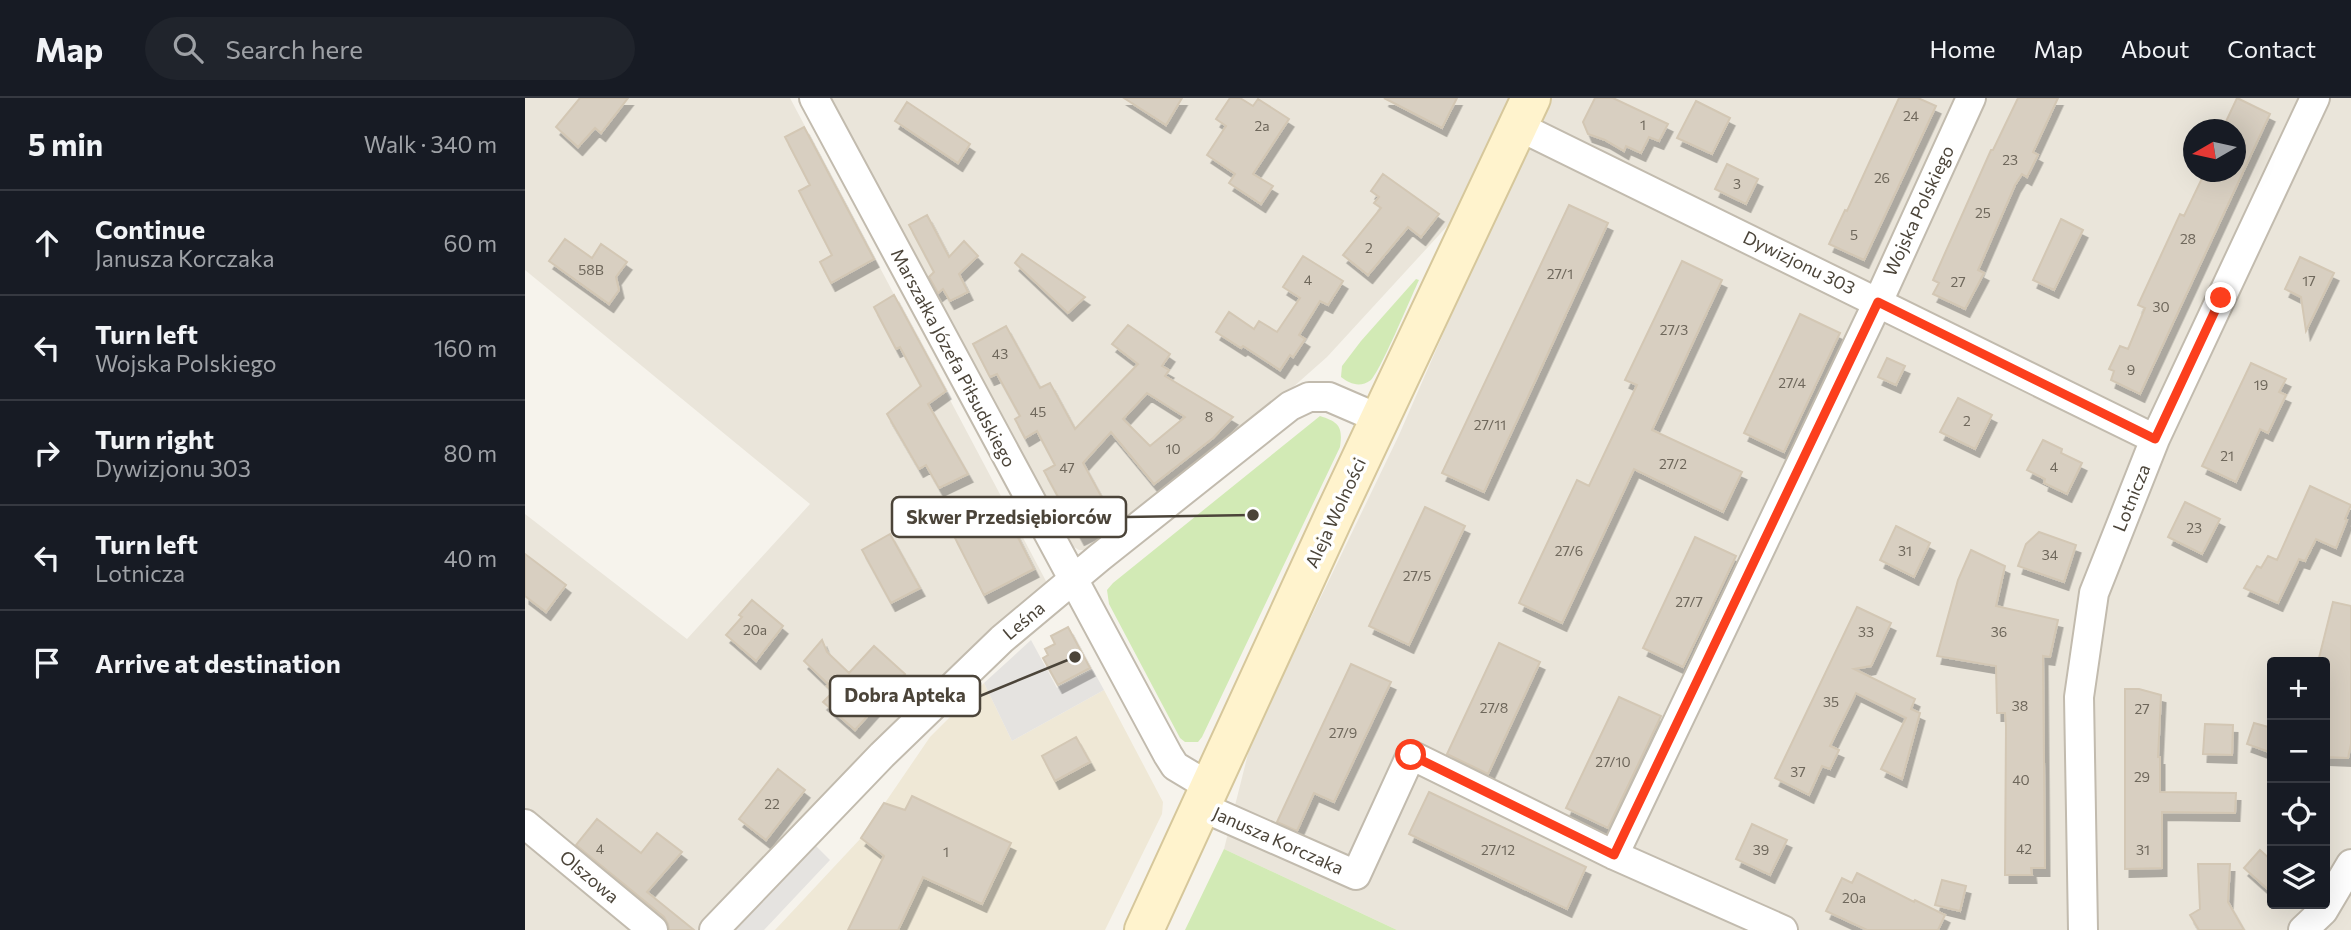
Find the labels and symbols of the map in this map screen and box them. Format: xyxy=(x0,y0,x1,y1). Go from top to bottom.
house number: 24 xyxy=(1903,107,1920,124)
house number: 1 xyxy=(1640,116,1646,133)
house number: 2a xyxy=(1254,117,1270,134)
north arrow xyxy=(2183,119,2246,182)
street label: Wojska Polskiego xyxy=(1878,142,1958,280)
house number: 23 xyxy=(2002,151,2018,168)
house number: 26 xyxy=(1874,169,1890,186)
house number: 3 xyxy=(1733,175,1741,192)
house number: 25 xyxy=(1975,204,1991,221)
street label: Dywizjonu 303 xyxy=(1740,225,1859,299)
house number: 5 xyxy=(1850,226,1858,243)
house number: 28 xyxy=(2180,230,2196,247)
house number: 2 xyxy=(1365,239,1373,256)
street label: Marszałka Józefa Piłsudskiego xyxy=(887,244,1021,471)
house number: 58B xyxy=(578,261,604,278)
house number: 27/1 xyxy=(1547,265,1573,282)
house number: 4 xyxy=(1304,271,1313,288)
house number: 17 xyxy=(2302,272,2316,289)
house number: 27 xyxy=(1950,273,1966,290)
route end xyxy=(2205,282,2236,313)
house number: 30 xyxy=(2152,298,2170,315)
house number: 27/3 xyxy=(1660,321,1688,338)
house number: 43 xyxy=(992,345,1008,362)
house number: 9 xyxy=(2127,361,2135,378)
house number: 27/4 xyxy=(1778,374,1806,391)
house number: 19 xyxy=(2254,376,2268,393)
house number: 45 xyxy=(1030,403,1046,420)
house number: 8 xyxy=(1205,408,1213,425)
house number: 2 xyxy=(1963,412,1971,429)
house number: 27/11 xyxy=(1474,416,1506,433)
house number: 10 xyxy=(1165,440,1181,457)
house number: 21 xyxy=(2220,447,2234,464)
street label: Aleja Wolności xyxy=(1300,454,1370,571)
house number: 27/2 xyxy=(1659,455,1687,472)
house number: 4 xyxy=(2050,458,2059,475)
house number: 47 xyxy=(1059,459,1075,476)
street label: Lotnicza xyxy=(2108,461,2154,534)
callout: Skwer Przedsiębiorców xyxy=(892,497,1126,537)
text: Skwer Przedsiębiorców xyxy=(906,505,1112,528)
house number: 23 xyxy=(2186,519,2202,536)
house number: 27/6 xyxy=(1555,542,1583,559)
house number: 31 xyxy=(1898,542,1912,559)
house number: 34 xyxy=(2042,546,2059,563)
house number: 27/5 xyxy=(1403,567,1431,584)
house number: 27/7 xyxy=(1675,593,1703,610)
street label: Leśna xyxy=(998,596,1049,644)
house number: 20a xyxy=(743,621,767,638)
house number: 33 xyxy=(1858,623,1874,640)
house number: 36 xyxy=(1991,623,2007,640)
callout: Dobra Apteka xyxy=(830,676,980,716)
text: Dobra Apteka xyxy=(844,683,966,706)
house number: 35 xyxy=(1823,693,1839,710)
house number: 38 xyxy=(2012,697,2028,714)
house number: 27/8 xyxy=(1480,699,1508,716)
house number: 27 xyxy=(2134,700,2150,717)
house number: 27/9 xyxy=(1329,724,1357,741)
route start xyxy=(1395,739,1426,770)
house number: 27/10 xyxy=(1595,753,1631,770)
house number: 37 xyxy=(1790,763,1806,780)
house number: 29 xyxy=(2134,768,2150,785)
house number: 40 xyxy=(2012,771,2030,788)
house number: 22 xyxy=(764,795,780,812)
street label: Janusza Korczaka xyxy=(1210,801,1347,879)
house number: 4 xyxy=(596,840,605,857)
house number: 42 xyxy=(2016,840,2032,857)
house number: 27/12 xyxy=(1481,841,1515,858)
house number: 39 xyxy=(1753,841,1769,858)
house number: 31 xyxy=(2136,841,2150,858)
house number: 1 xyxy=(943,843,949,860)
street label: Olszowa xyxy=(556,845,624,907)
house number: 20a xyxy=(1842,889,1866,906)

